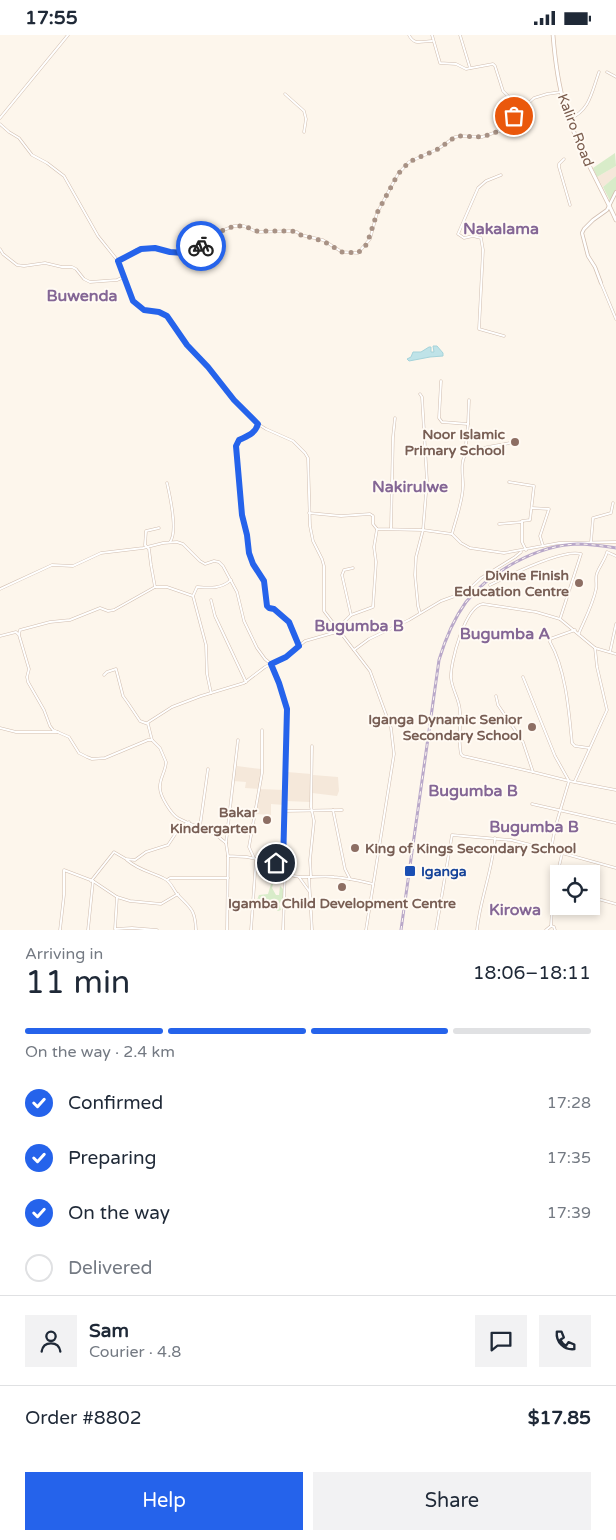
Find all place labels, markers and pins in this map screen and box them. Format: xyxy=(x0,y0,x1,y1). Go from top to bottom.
pin xyxy=(493,95,535,137)
place label: Noor Islamic Primary School xyxy=(404,426,506,459)
marker: Noor Islamic Primary School xyxy=(509,436,521,448)
place label: Divine Finish Education Centre xyxy=(454,567,569,600)
marker: Divine Finish Education Centre xyxy=(573,577,585,589)
place label: Iganga Dynamic Senior Secondary School xyxy=(368,711,523,744)
marker: Iganga Dynamic Senior Secondary School xyxy=(526,721,538,733)
place label: Bakar Kindergarten xyxy=(170,804,258,837)
marker: Bakar Kindergarten xyxy=(261,814,273,826)
place label: King of Kings Secondary School xyxy=(365,840,576,857)
pin xyxy=(255,842,297,884)
marker: King of Kings Secondary School xyxy=(349,842,361,854)
place label: Iganga xyxy=(421,863,467,880)
marker: Iganga xyxy=(403,864,417,878)
marker: Igamba Child Development Centre xyxy=(336,881,348,893)
place label: Igamba Child Development Centre xyxy=(228,895,456,912)

